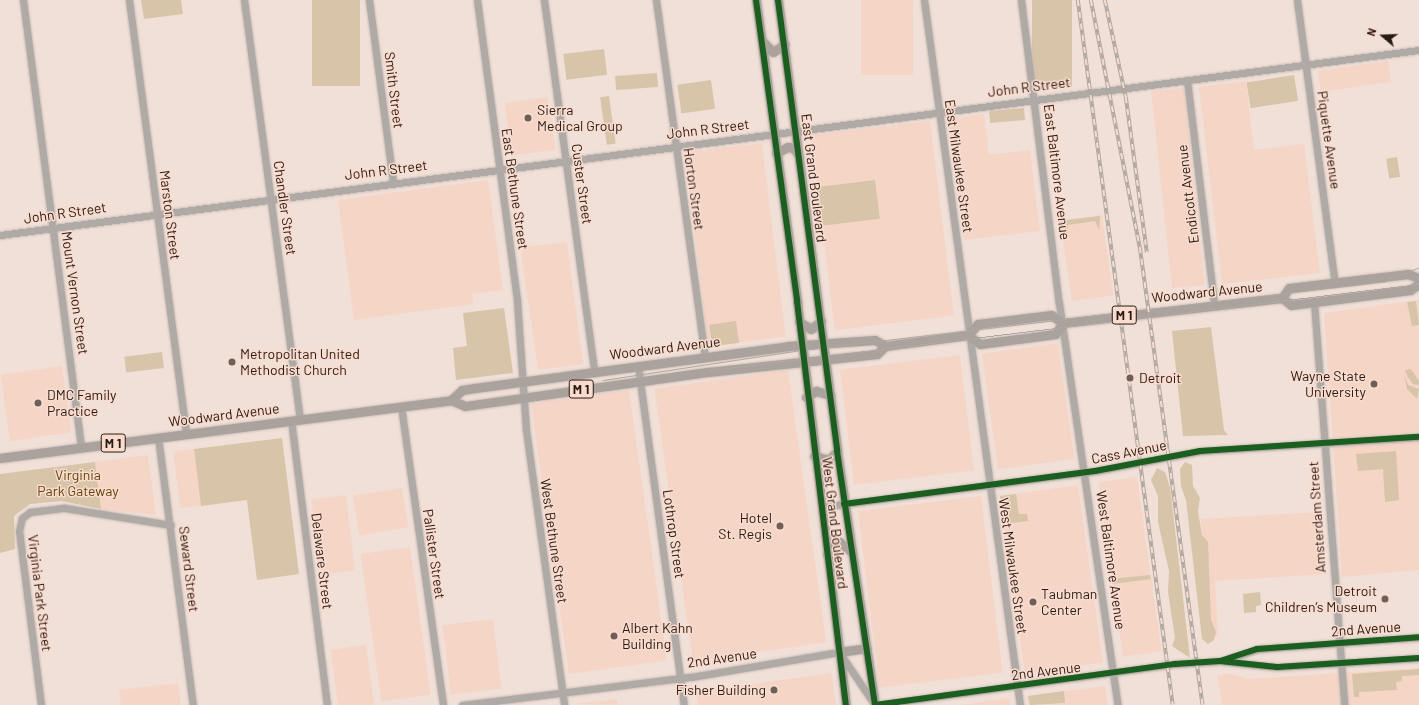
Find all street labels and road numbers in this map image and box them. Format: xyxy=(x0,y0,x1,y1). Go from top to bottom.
street label: Smith Street xyxy=(381,51,407,129)
street label: John R Street xyxy=(987,74,1071,100)
street label: Piquette Avenue xyxy=(1314,90,1344,190)
street label: East Milwaukee Street xyxy=(941,98,977,234)
street label: East Baltimore Avenue xyxy=(1040,103,1074,241)
street label: East Grand Boulevard xyxy=(798,113,830,243)
street label: John R Street xyxy=(666,116,750,142)
street label: East Bethune Street xyxy=(498,127,532,251)
street label: Custer Street xyxy=(568,143,596,225)
street label: Endicott Avenue xyxy=(1174,144,1202,244)
street label: Horton Street xyxy=(680,147,708,231)
street label: John R Street xyxy=(344,157,428,183)
street label: Chandler Street xyxy=(270,160,300,256)
street label: Marston Street xyxy=(156,169,184,261)
street label: John R Street xyxy=(23,199,107,227)
street label: Mount Vernon Street xyxy=(58,230,92,356)
street label: Woodward Avenue xyxy=(1151,278,1263,306)
road number: M 1 xyxy=(1111,304,1137,326)
street label: Woodward Avenue xyxy=(609,333,721,363)
road number: M 1 xyxy=(568,378,594,400)
street label: Woodward Avenue xyxy=(168,400,280,430)
road number: M 1 xyxy=(100,432,126,454)
street label: Cass Avenue xyxy=(1090,436,1168,468)
street label: West Grand Boulevard xyxy=(819,456,851,590)
street label: Amsterdam Street xyxy=(1305,461,1329,573)
street label: West Bethune Street xyxy=(537,478,571,604)
street label: Lothrop Street xyxy=(659,488,689,580)
street label: West Baltimore Avenue xyxy=(1093,489,1129,631)
street label: West Milwaukee Street xyxy=(995,497,1031,635)
street label: Pallister Street xyxy=(419,508,449,600)
street label: Delaware Street xyxy=(308,512,336,610)
street label: Seward Street xyxy=(175,525,203,613)
street label: Virginia Park Street xyxy=(25,534,55,652)
street label: 2nd Avenue xyxy=(1331,618,1401,640)
street label: 2nd Avenue xyxy=(686,645,758,671)
street label: 2nd Avenue xyxy=(1010,658,1082,684)

